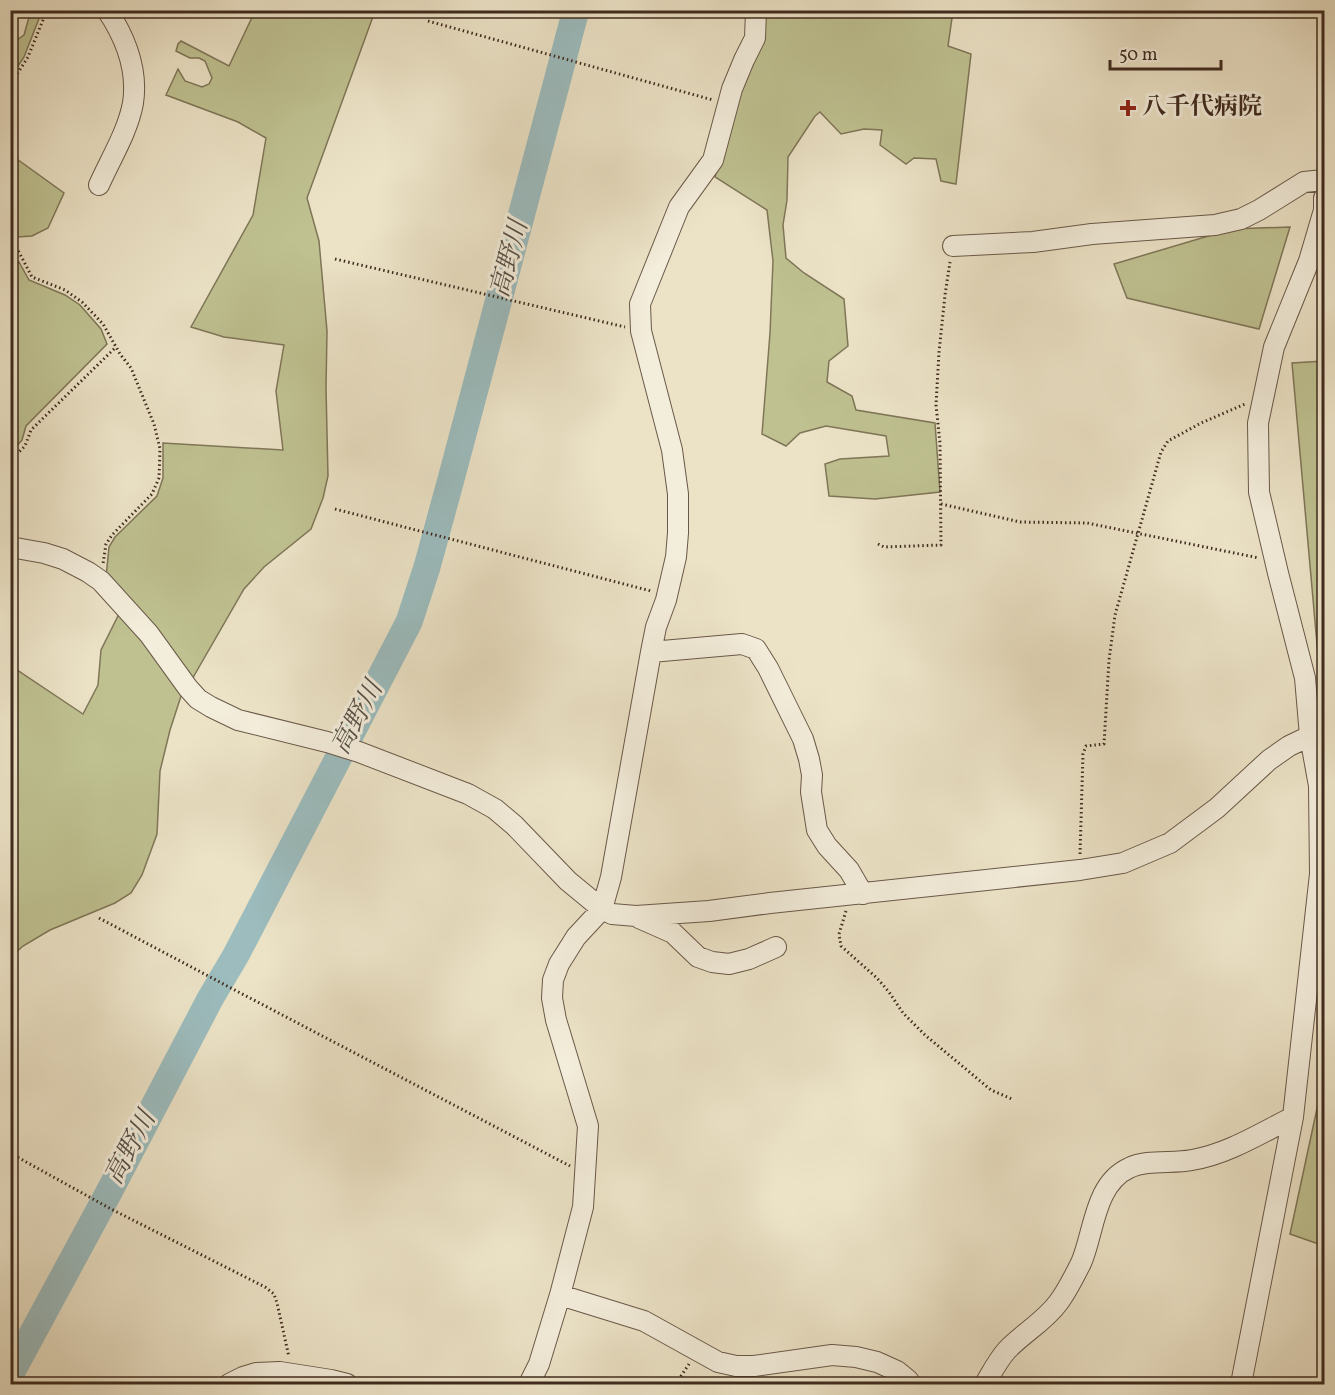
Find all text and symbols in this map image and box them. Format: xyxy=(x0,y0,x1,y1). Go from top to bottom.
scale bar xyxy=(1110,33,1221,71)
text: 50 m xyxy=(1119,43,1158,68)
place label: 八千代病院 xyxy=(1142,91,1262,125)
marker: 八千代病院 xyxy=(1119,99,1137,117)
water label: 高野川 xyxy=(483,214,538,301)
water label: 高野川 xyxy=(324,672,394,761)
water label: 高野川 xyxy=(97,1102,167,1191)

